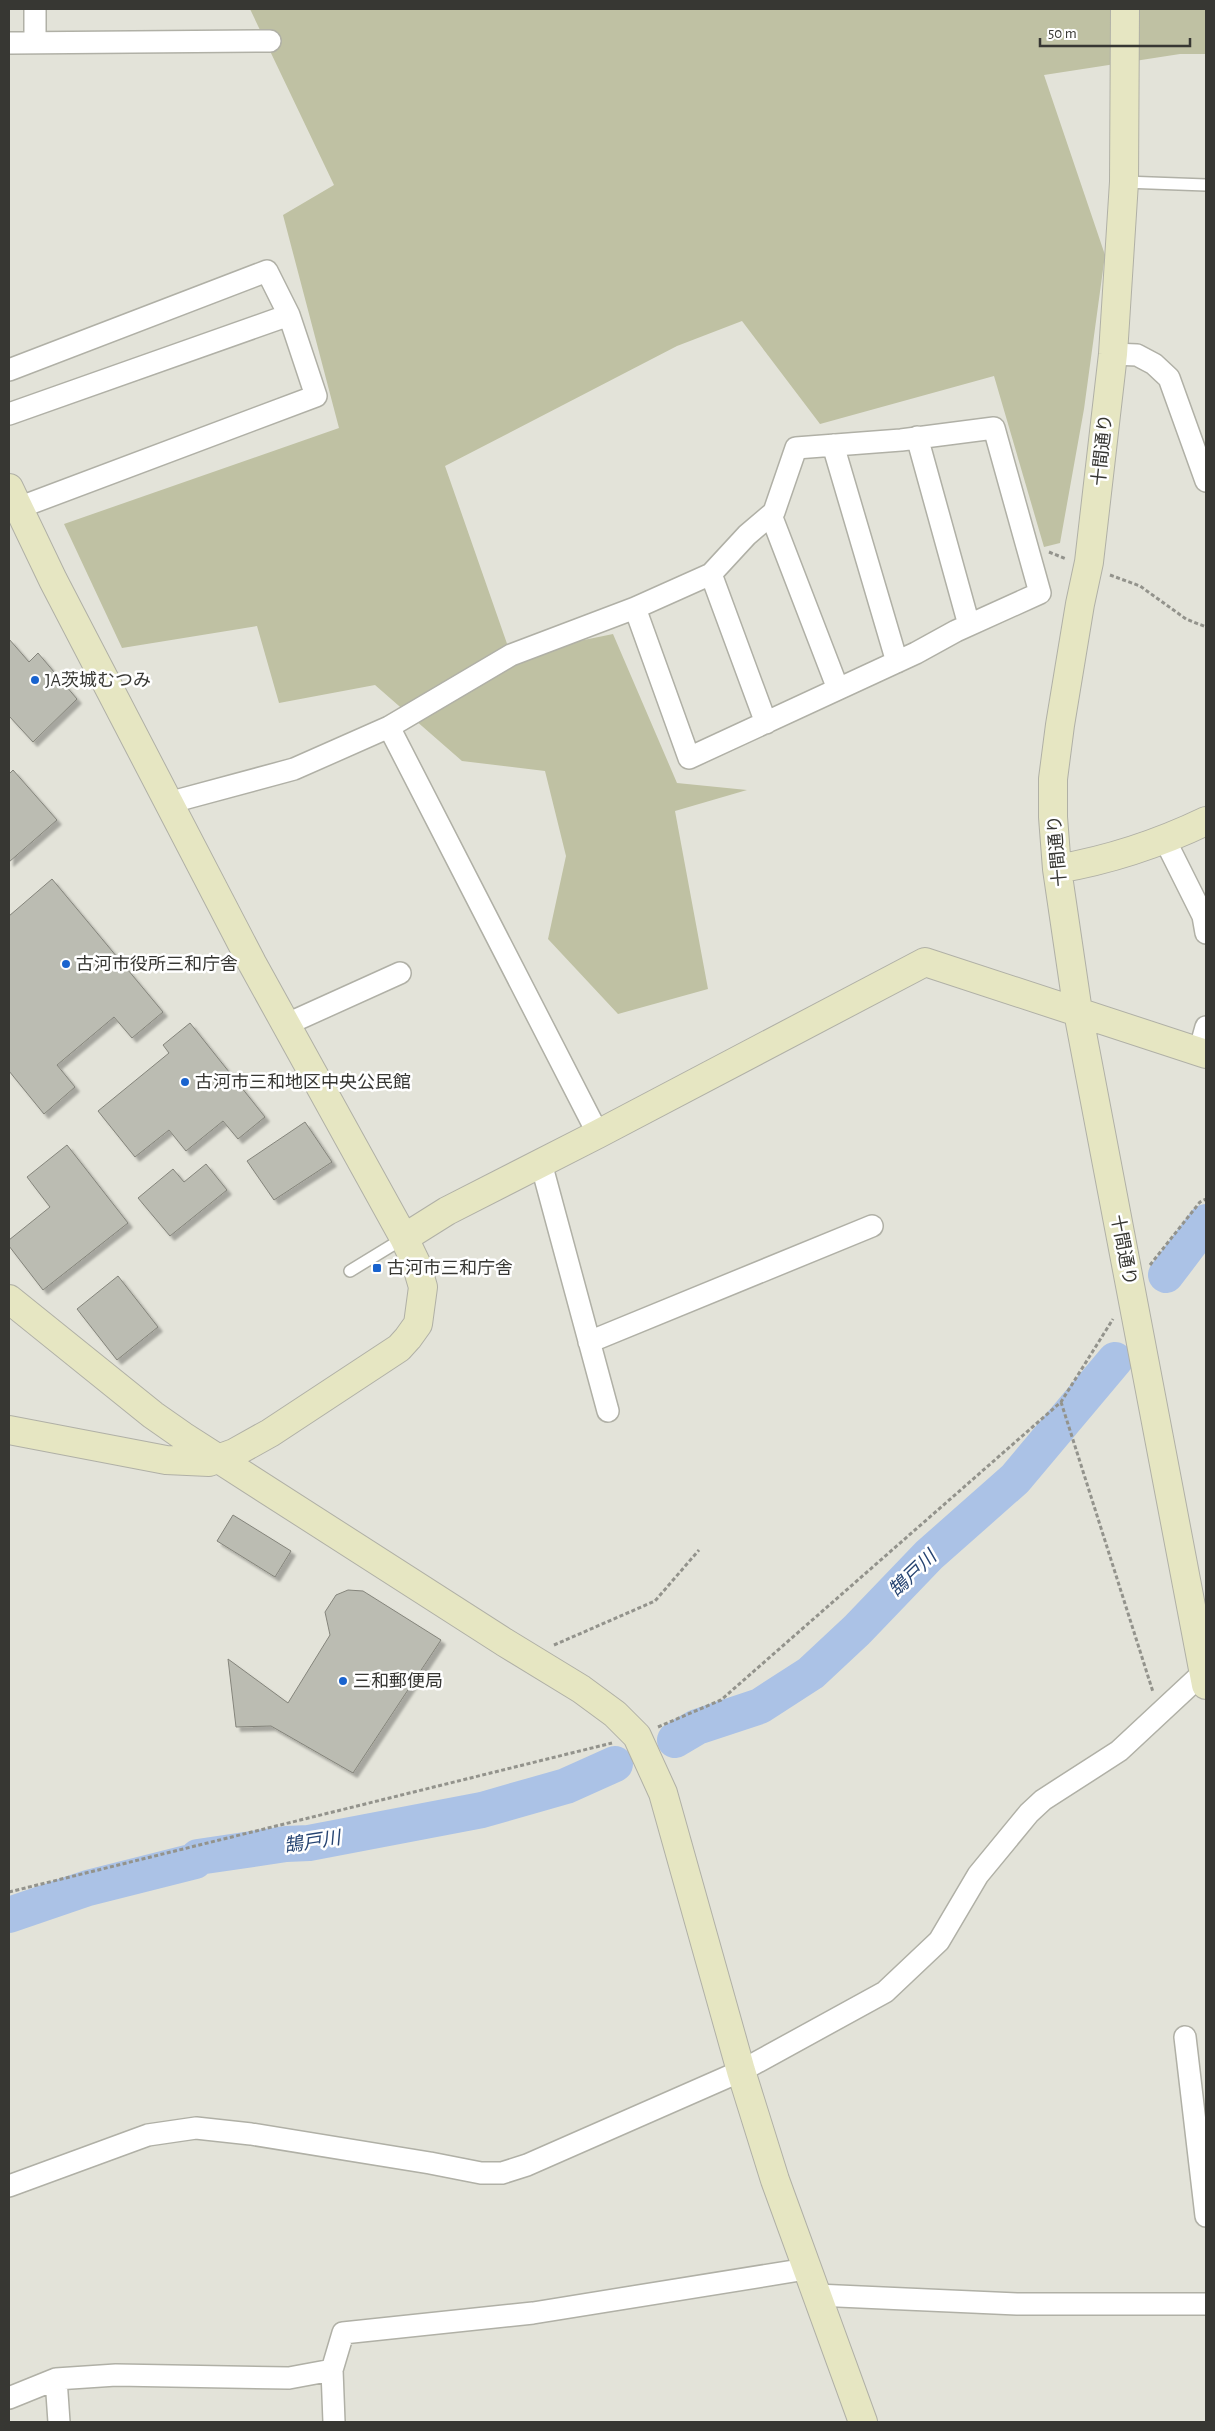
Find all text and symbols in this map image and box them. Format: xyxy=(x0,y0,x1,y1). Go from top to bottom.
scale bar xyxy=(1040,15,1190,47)
text: 50 m xyxy=(1048,26,1077,41)
street label: 十間通り xyxy=(1089,413,1116,487)
place label: JA茨城むつみ xyxy=(45,671,151,690)
marker: JA茨城むつみ xyxy=(29,674,41,686)
street label: 十間通り xyxy=(1045,814,1070,888)
place label: 古河市役所三和庁舎 xyxy=(76,954,238,974)
marker: 古河市役所三和庁舎 xyxy=(60,958,72,970)
place label: 古河市三和地区中央公民館 xyxy=(195,1072,411,1092)
marker: 古河市三和地区中央公民館 xyxy=(179,1076,191,1088)
street label: 十間通り xyxy=(1107,1213,1140,1287)
place label: 古河市三和庁舎 xyxy=(387,1258,513,1278)
marker: 古河市三和庁舎 xyxy=(371,1262,383,1274)
water label: 鵠戸川 xyxy=(885,1545,942,1601)
place label: 三和郵便局 xyxy=(353,1671,443,1691)
marker: 三和郵便局 xyxy=(337,1675,349,1687)
water label: 鵠戸川 xyxy=(282,1827,344,1856)

